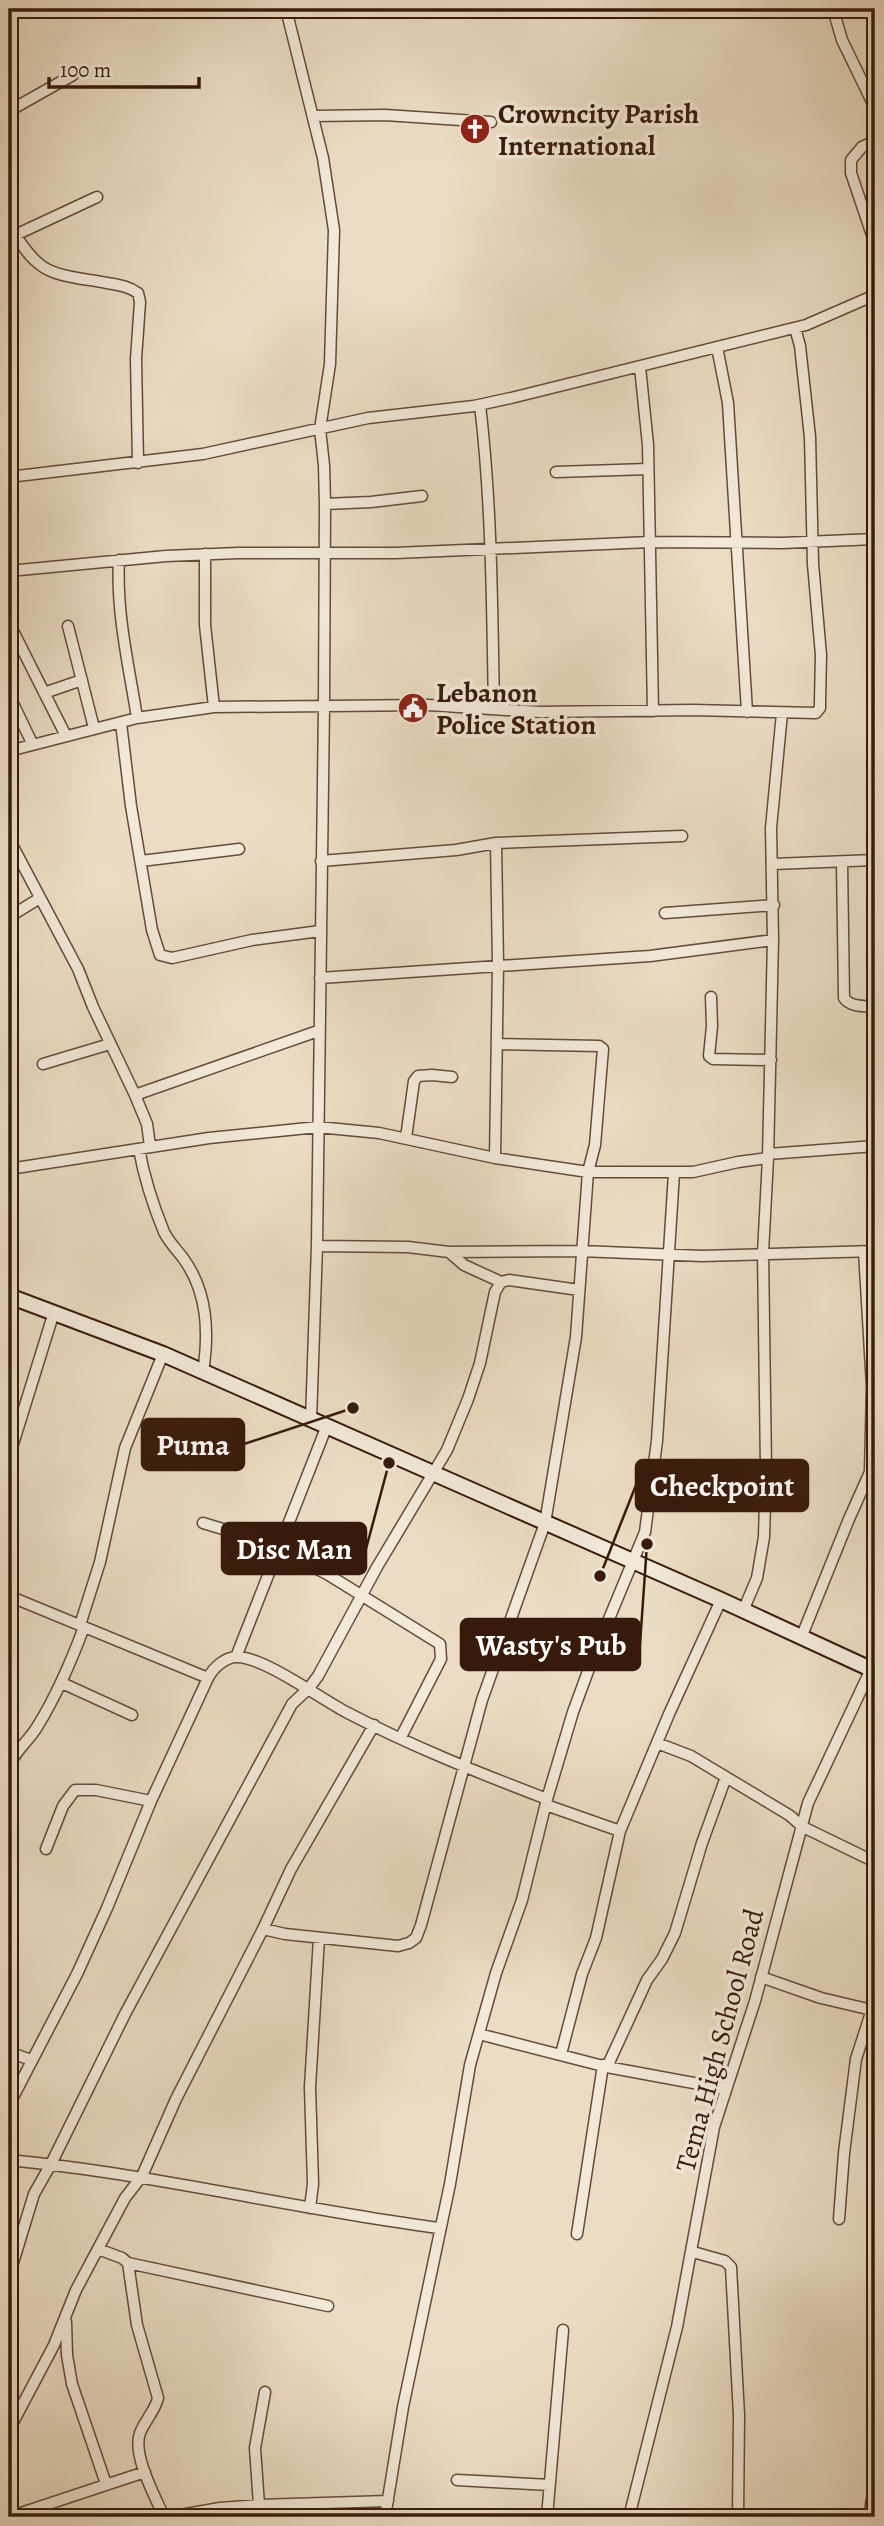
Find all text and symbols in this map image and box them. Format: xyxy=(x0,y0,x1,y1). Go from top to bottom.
scale bar xyxy=(49,46,200,90)
text: 100 m xyxy=(60,56,111,84)
place label: Crowncity Parish International xyxy=(498,95,699,165)
church icon: Crowncity Parish International xyxy=(458,112,492,146)
place label: Lebanon Police Station xyxy=(436,674,596,744)
public building icon: Lebanon Police Station xyxy=(396,691,430,725)
callout: Puma xyxy=(142,1419,244,1470)
text: Puma xyxy=(156,1425,230,1465)
callout: Checkpoint xyxy=(636,1460,808,1511)
text: Checkpoint xyxy=(650,1466,794,1506)
callout: Disc Man xyxy=(222,1523,366,1574)
text: Disc Man xyxy=(236,1529,352,1569)
callout: Wasty's Pub xyxy=(461,1619,640,1670)
text: Wasty's Pub xyxy=(475,1625,626,1665)
street label: Tema High School Road xyxy=(667,1904,774,2176)

